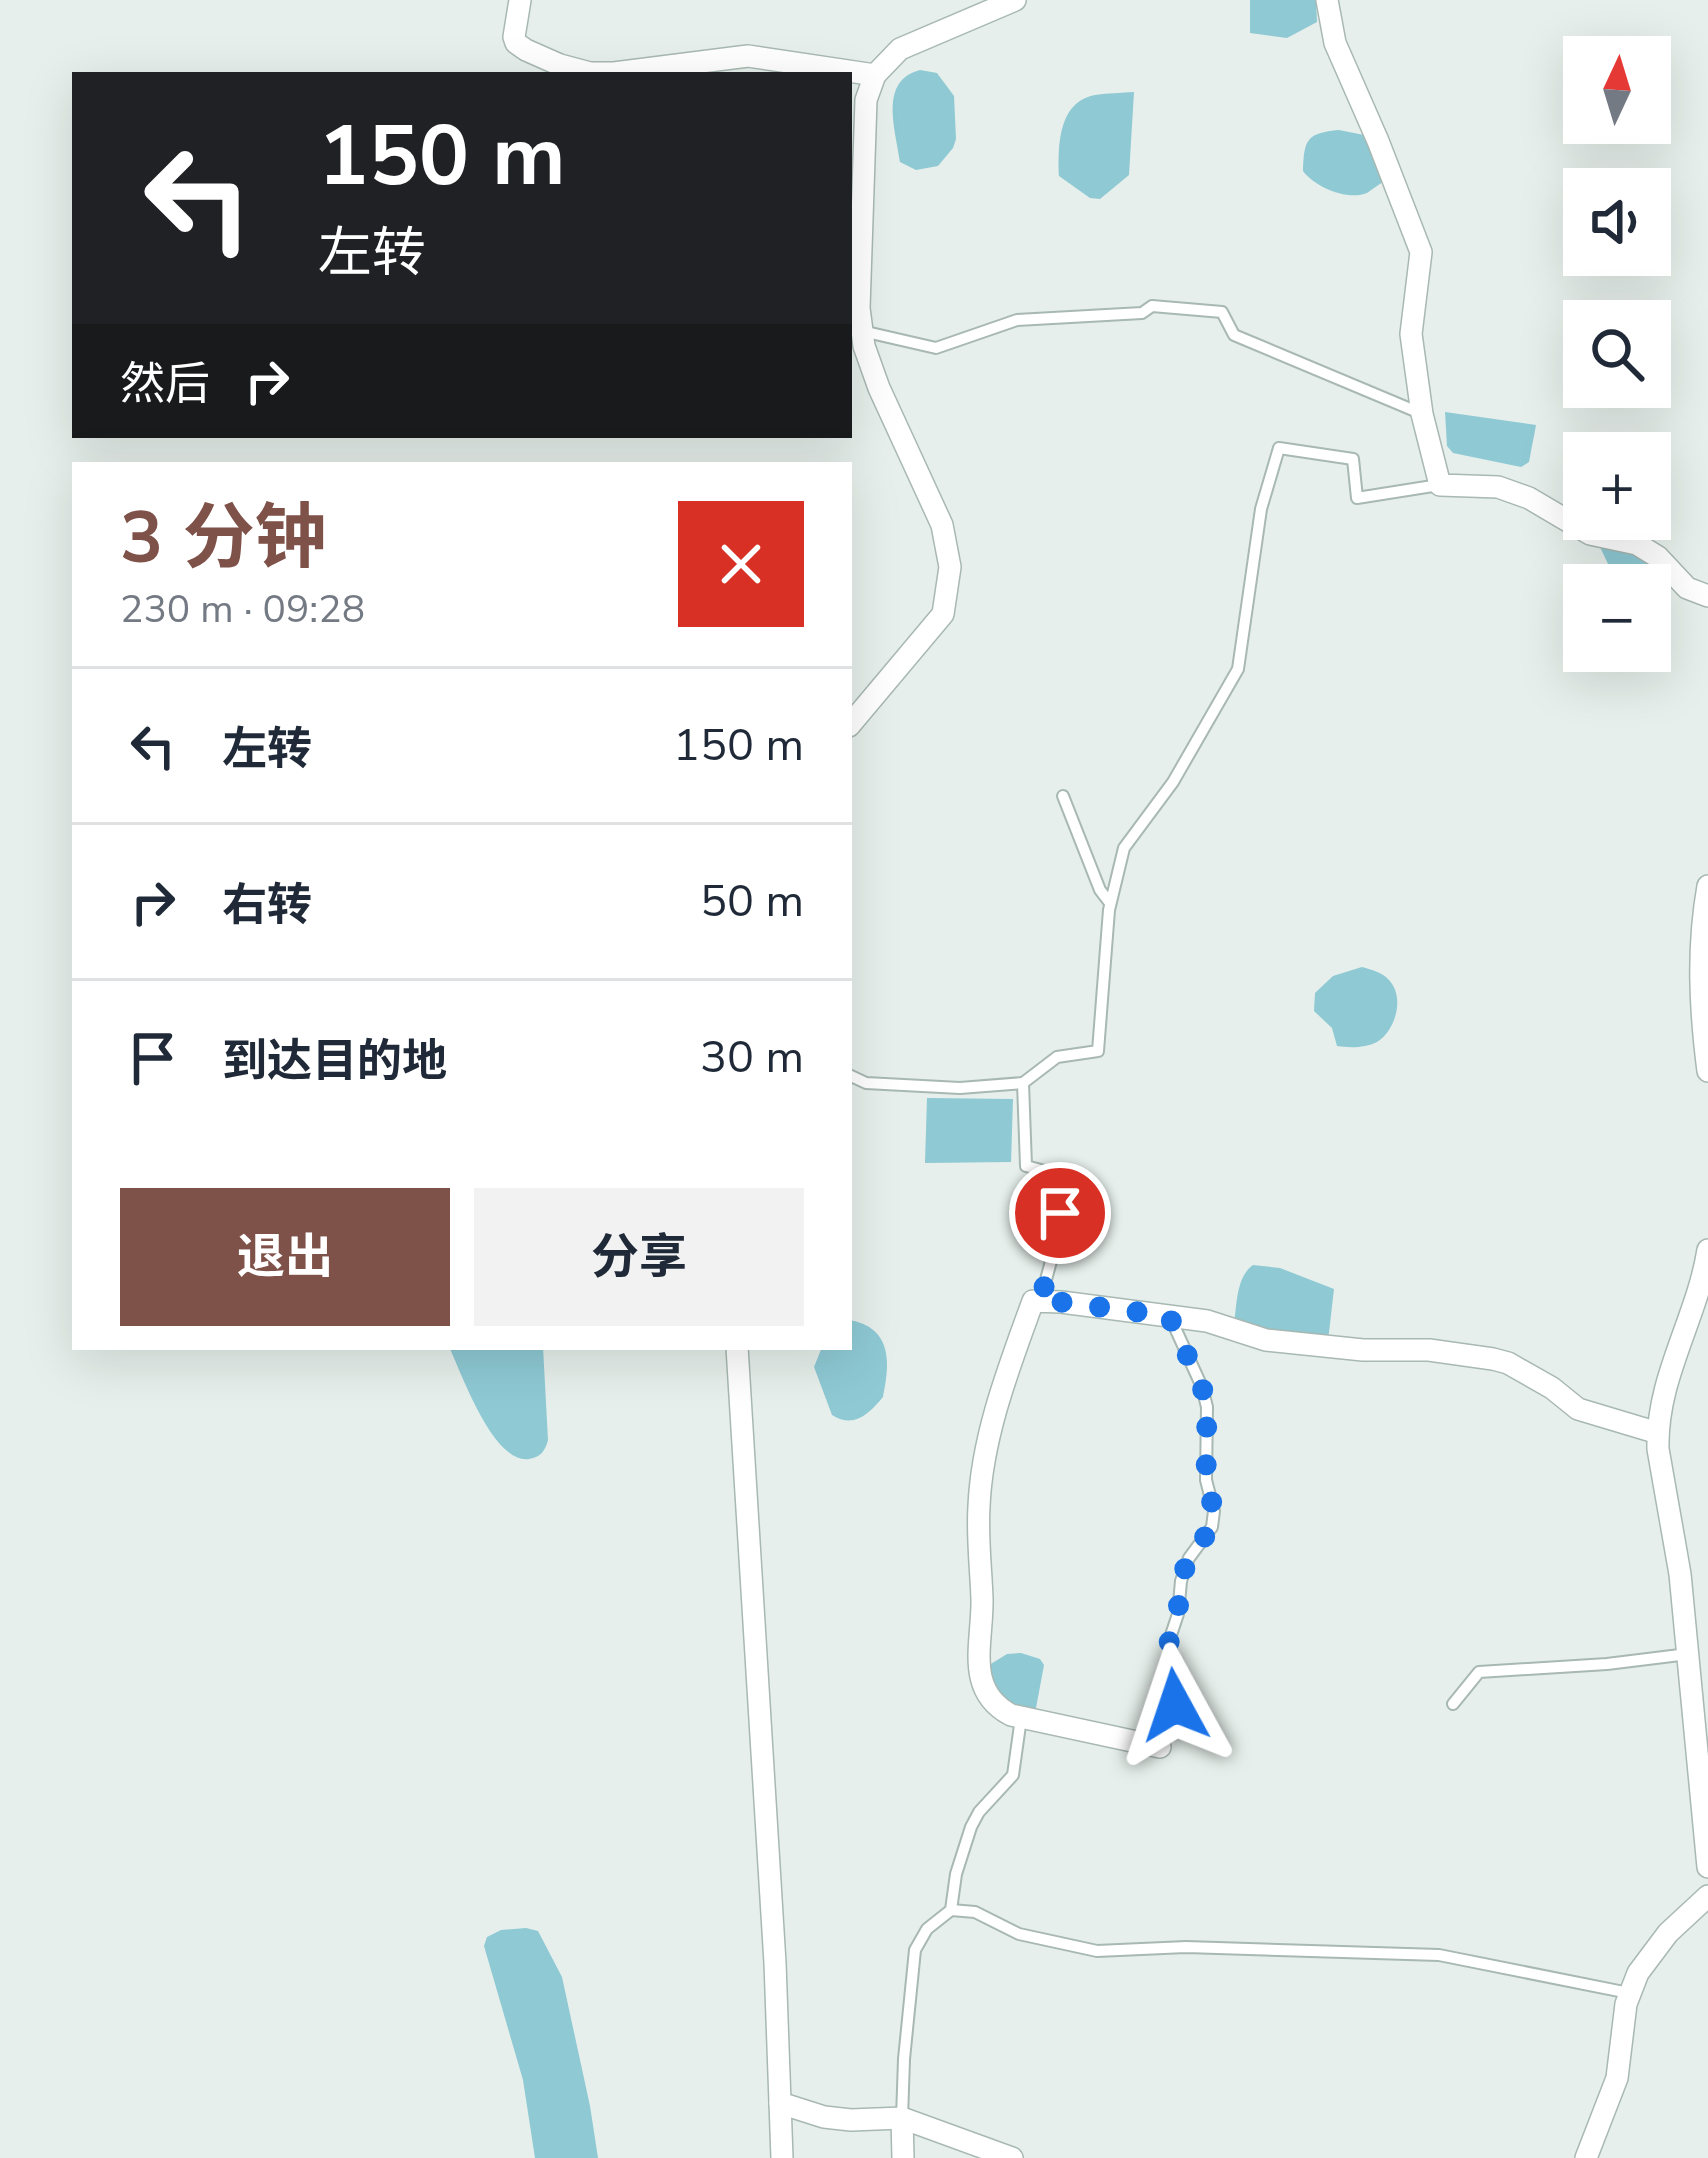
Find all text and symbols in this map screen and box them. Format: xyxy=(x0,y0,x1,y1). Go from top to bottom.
north arrow xyxy=(1563,36,1671,144)
map controls xyxy=(1563,36,1671,672)
text: 150 m xyxy=(318,99,566,214)
icon: left xyxy=(120,120,276,276)
button: sound xyxy=(1563,168,1671,276)
text: 左转 xyxy=(318,216,426,290)
button: search xyxy=(1563,300,1671,408)
icon: right xyxy=(234,348,300,414)
text: 然后 xyxy=(120,354,210,415)
button: + xyxy=(1563,432,1671,540)
text: 3 分钟 xyxy=(120,489,327,587)
button: close xyxy=(678,501,804,627)
button: − xyxy=(1563,564,1671,672)
text: 230 m · 09:28 xyxy=(120,583,365,636)
icon: left xyxy=(120,713,186,779)
text: 150 m xyxy=(673,715,804,776)
text: 左转 xyxy=(222,719,312,780)
icon: right xyxy=(120,869,186,935)
text: 50 m xyxy=(700,871,804,932)
text: 右转 xyxy=(222,875,312,936)
icon: arrive xyxy=(120,1025,186,1091)
text: 30 m xyxy=(700,1027,804,1088)
text: 到达目的地 xyxy=(222,1031,447,1092)
pin xyxy=(1009,1162,1111,1264)
icon: arrive xyxy=(1027,1180,1093,1246)
button: 退出 xyxy=(120,1188,450,1326)
button: 分享 xyxy=(474,1188,804,1326)
position arrow xyxy=(1112,1642,1238,1768)

